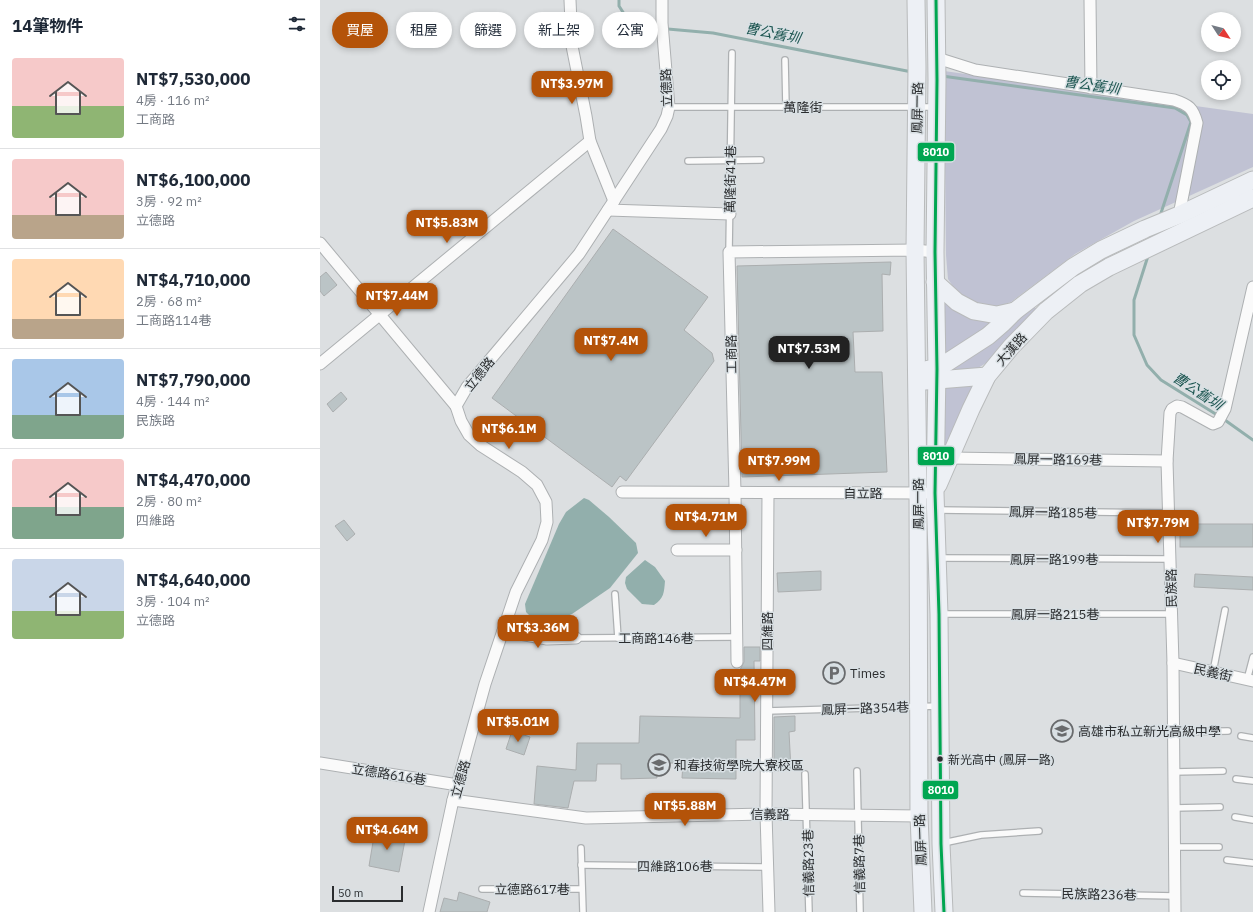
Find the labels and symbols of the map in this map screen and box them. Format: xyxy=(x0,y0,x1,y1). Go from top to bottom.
north arrow xyxy=(1201,12,1241,52)
water label: 曹公舊圳 xyxy=(744,19,804,48)
street label: 立德路 xyxy=(657,68,676,108)
pin: NT$3.97M xyxy=(531,71,613,105)
water label: 曹公舊圳 xyxy=(1063,72,1123,98)
street label: 鳳屏一路 xyxy=(909,82,926,134)
street label: 萬隆街 xyxy=(783,99,823,116)
line badge: 8010 xyxy=(917,142,955,162)
street label: 萬隆街41巷 xyxy=(721,145,740,213)
text: 8010 xyxy=(923,145,950,159)
pin: NT$5.83M xyxy=(406,210,488,244)
pin: NT$7.44M xyxy=(356,283,438,317)
pin: NT$7.4M xyxy=(574,328,648,362)
street label: 大漢路 xyxy=(992,329,1031,370)
street label: 工商路 xyxy=(723,334,740,374)
pin: NT$7.53M xyxy=(768,336,850,370)
street label: 立德路 xyxy=(461,354,498,395)
water label: 曹公舊圳 xyxy=(1170,368,1228,415)
pin: NT$6.1M xyxy=(472,416,546,450)
line badge: 8010 xyxy=(917,446,955,466)
pin: NT$7.99M xyxy=(738,448,820,482)
text: 8010 xyxy=(923,449,950,463)
street label: 鳳屏一路169巷 xyxy=(1014,450,1102,469)
street label: 鳳屏一路 xyxy=(910,478,927,530)
street label: 自立路 xyxy=(843,485,883,502)
street label: 鳳屏一路185巷 xyxy=(1009,503,1097,522)
pin: NT$4.71M xyxy=(665,504,747,538)
pin: NT$7.79M xyxy=(1117,510,1199,544)
street label: 鳳屏一路199巷 xyxy=(1010,551,1098,568)
street label: 民族路 xyxy=(1163,568,1180,608)
street label: 鳳屏一路215巷 xyxy=(1011,606,1099,623)
street label: 四維路 xyxy=(759,611,776,651)
pin: NT$3.36M xyxy=(497,615,579,649)
street label: 工商路146巷 xyxy=(618,630,694,647)
parking icon: Times xyxy=(821,660,847,686)
street label: 民義街 xyxy=(1192,660,1234,685)
place label: Times xyxy=(850,665,886,682)
pin: NT$4.47M xyxy=(714,669,796,703)
street label: 鳳屏一路354巷 xyxy=(821,698,909,719)
pin: NT$5.01M xyxy=(477,709,559,743)
school or university icon: 高雄市私立新光高級中學 xyxy=(1049,718,1075,744)
place label: 高雄市私立新光高級中學 xyxy=(1078,723,1221,740)
school or university icon: 和春技術學院大寮校區 xyxy=(646,752,672,778)
place label: 新光高中 (鳳屏一路) xyxy=(948,752,1055,767)
marker: 新光高中 (鳳屏一路) xyxy=(935,754,945,764)
place label: 和春技術學院大寮校區 xyxy=(674,757,804,774)
street label: 立德路 xyxy=(447,758,474,800)
street label: 立德路616巷 xyxy=(350,760,427,789)
line badge: 8010 xyxy=(922,780,959,800)
text: 8010 xyxy=(928,783,955,797)
pin: NT$5.88M xyxy=(644,793,726,827)
street label: 信義路 xyxy=(750,806,790,823)
street label: 鳳屏一路 xyxy=(911,814,930,866)
pin: NT$4.64M xyxy=(346,817,428,851)
street label: 信義路23巷 xyxy=(799,829,818,897)
street label: 信義路7巷 xyxy=(850,834,869,894)
street label: 四維路106巷 xyxy=(637,858,713,875)
street label: 立德路617巷 xyxy=(494,881,570,898)
scale bar xyxy=(332,884,403,903)
street label: 民族路236巷 xyxy=(1061,885,1137,904)

